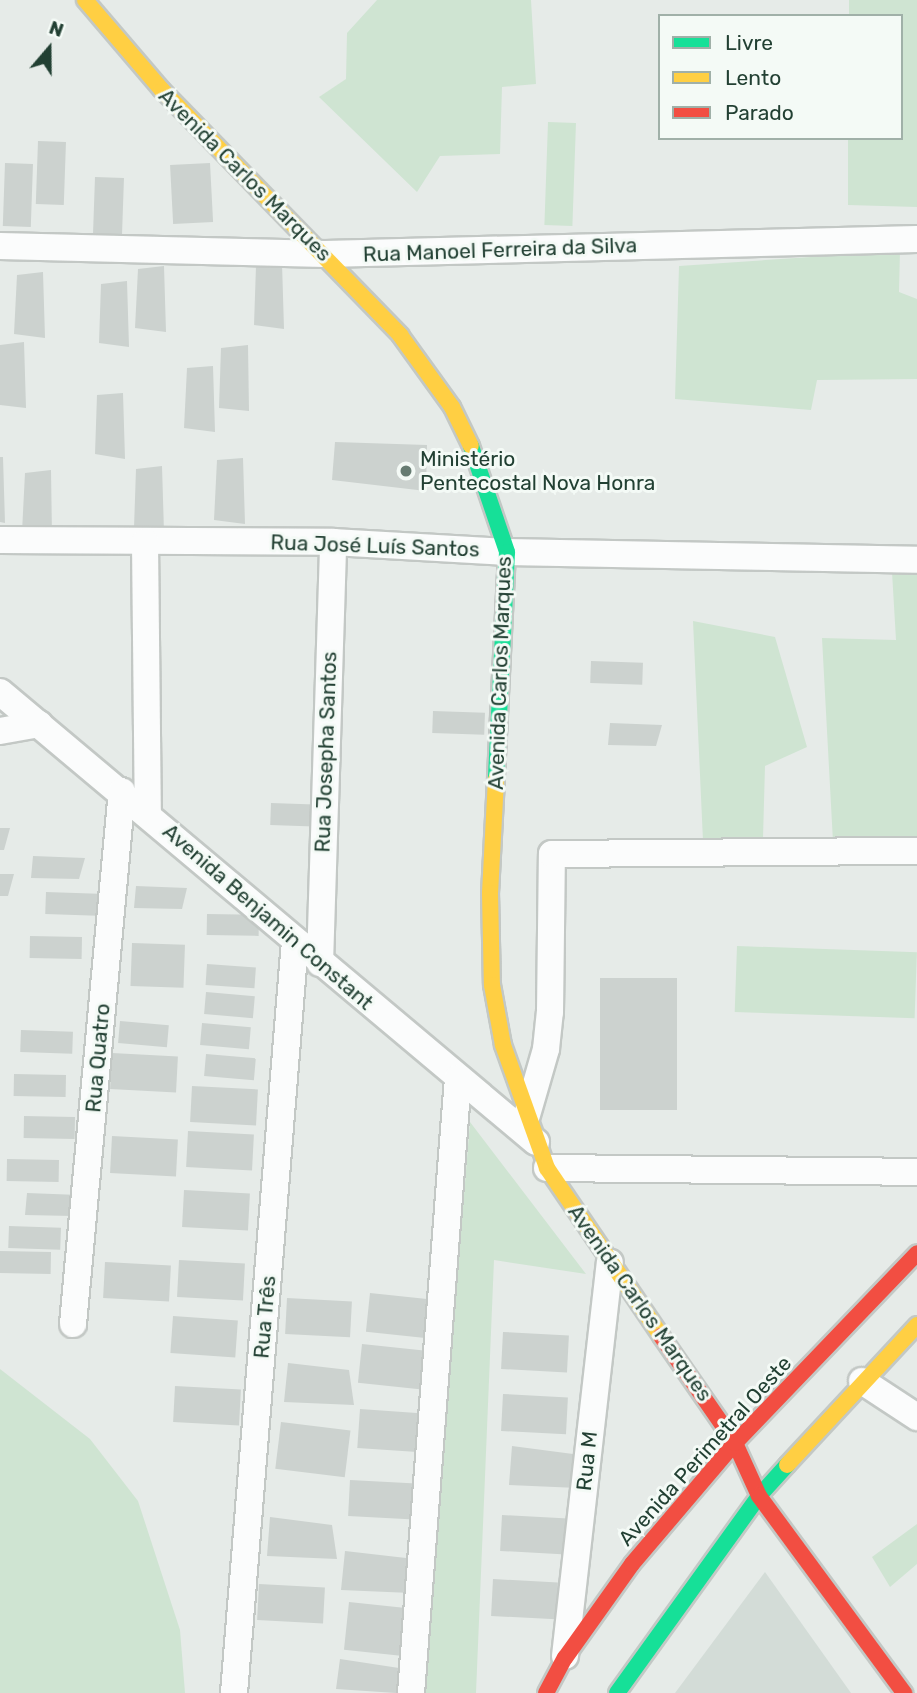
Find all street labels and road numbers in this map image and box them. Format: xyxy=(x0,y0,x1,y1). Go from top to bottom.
street label: Avenida Carlos Marques xyxy=(153,83,337,267)
street label: Rua Manoel Ferreira da Silva xyxy=(362,233,638,267)
street label: Rua José Luís Santos xyxy=(270,530,480,562)
street label: Avenida Carlos Marques xyxy=(483,556,517,790)
street label: Rua Josepha Santos xyxy=(310,651,342,853)
street label: Avenida Benjamin Constant xyxy=(158,819,378,1015)
street label: Rua Quatro xyxy=(81,1002,115,1114)
street label: Avenida Carlos Marques xyxy=(563,1200,717,1406)
street label: Rua Três xyxy=(249,1274,281,1360)
street label: Avenida Perimetral Oeste xyxy=(613,1351,797,1551)
street label: Rua M xyxy=(571,1430,603,1492)

